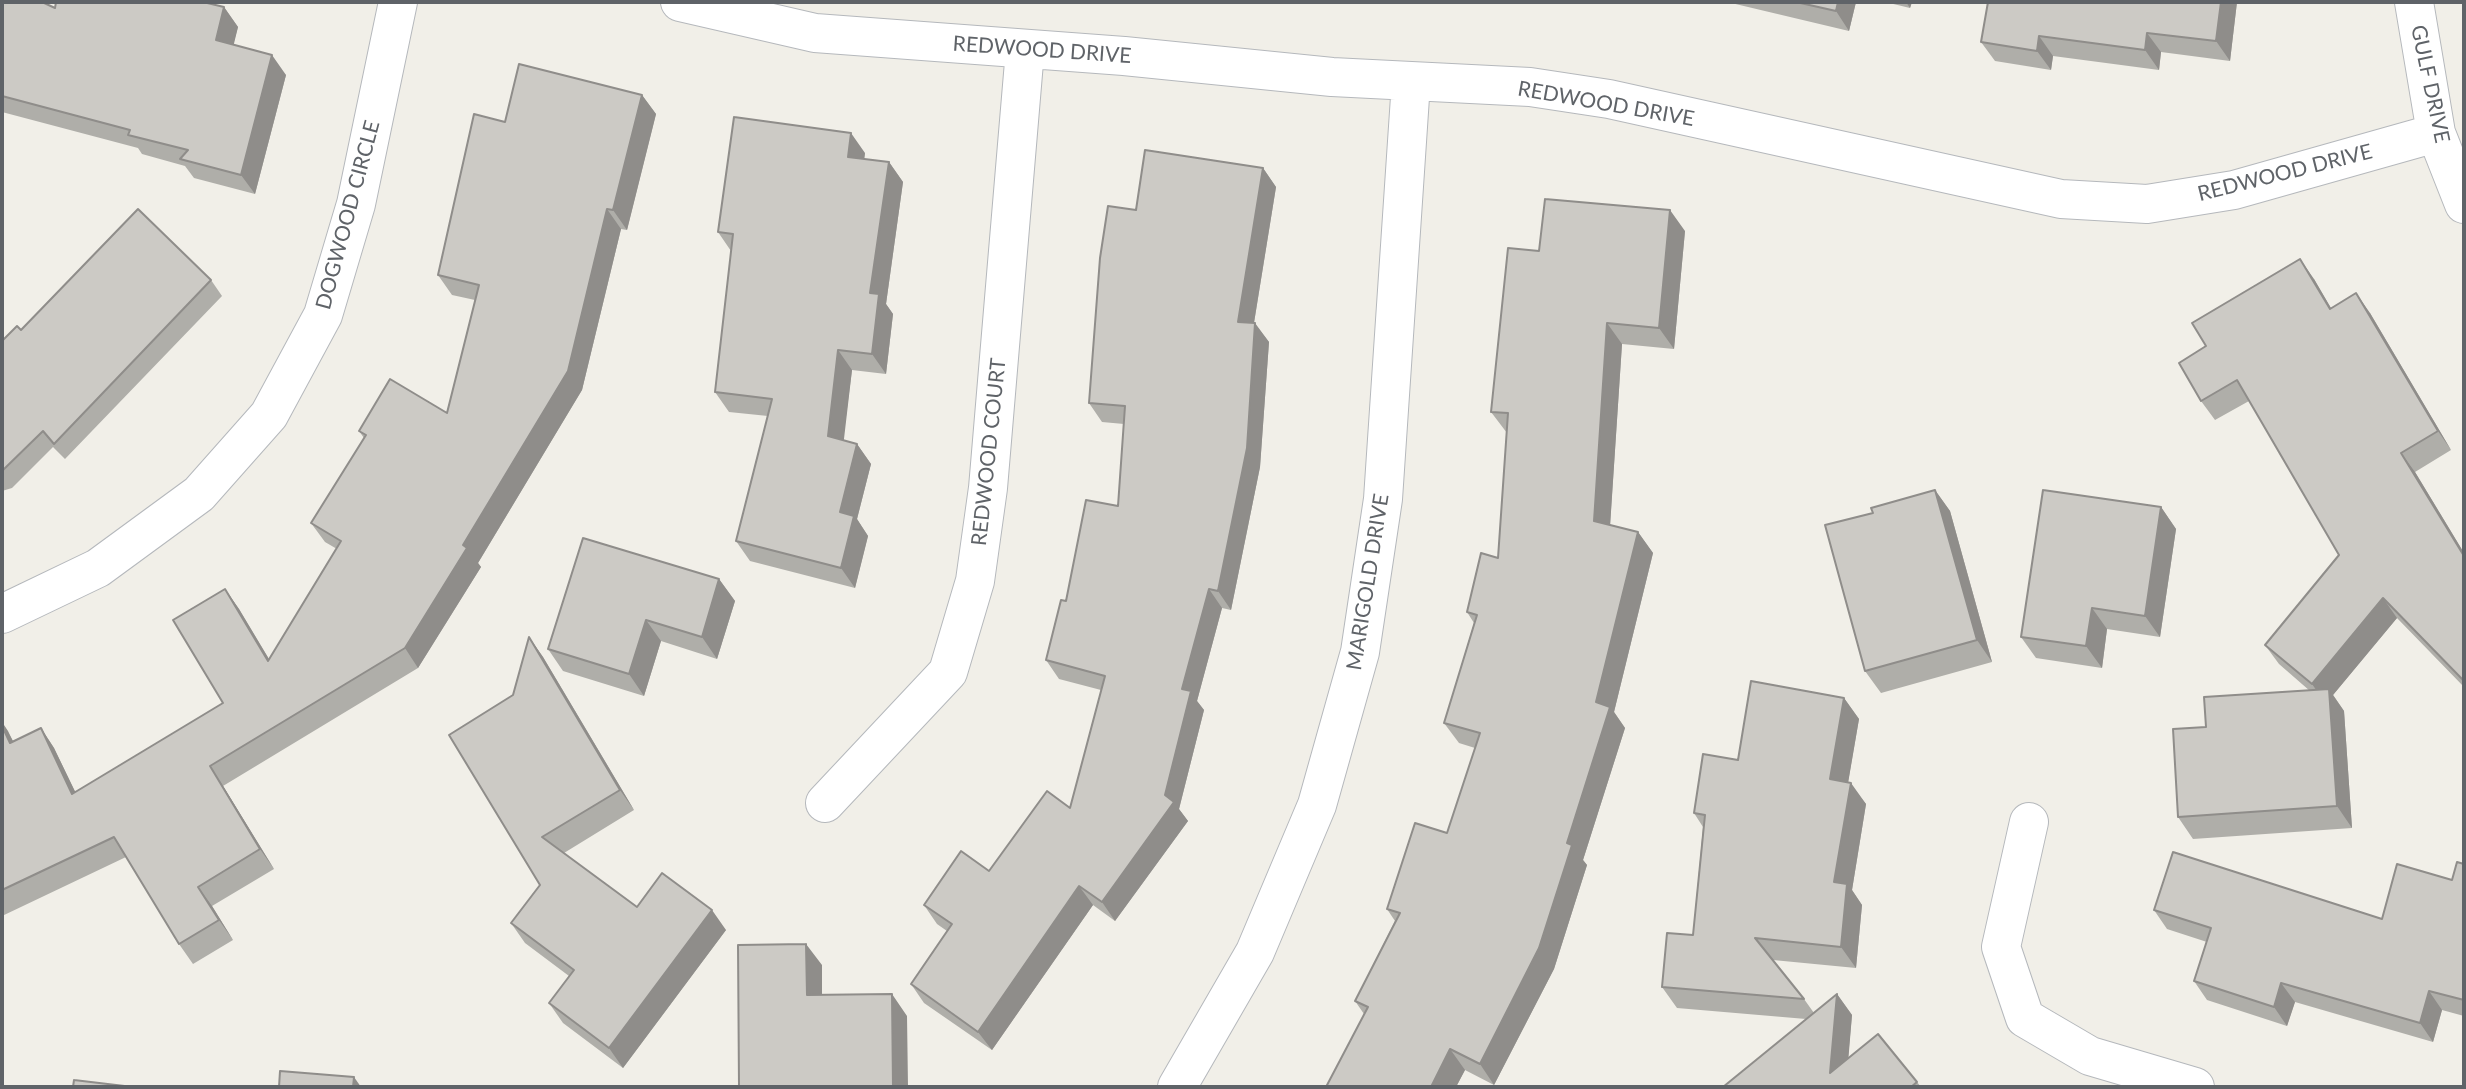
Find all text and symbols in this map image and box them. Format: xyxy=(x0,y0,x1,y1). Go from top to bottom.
street label: GULF DRIVE xyxy=(2405,23,2455,145)
street label: REDWOOD DRIVE xyxy=(952,31,1132,69)
street label: REDWOOD DRIVE xyxy=(1516,76,1696,132)
street label: DOGWOOD CIRCLE xyxy=(311,118,385,312)
street label: REDWOOD DRIVE xyxy=(2195,139,2375,207)
street label: REDWOOD COURT xyxy=(967,357,1011,547)
street label: MARIGOLD DRIVE xyxy=(1342,492,1394,672)

